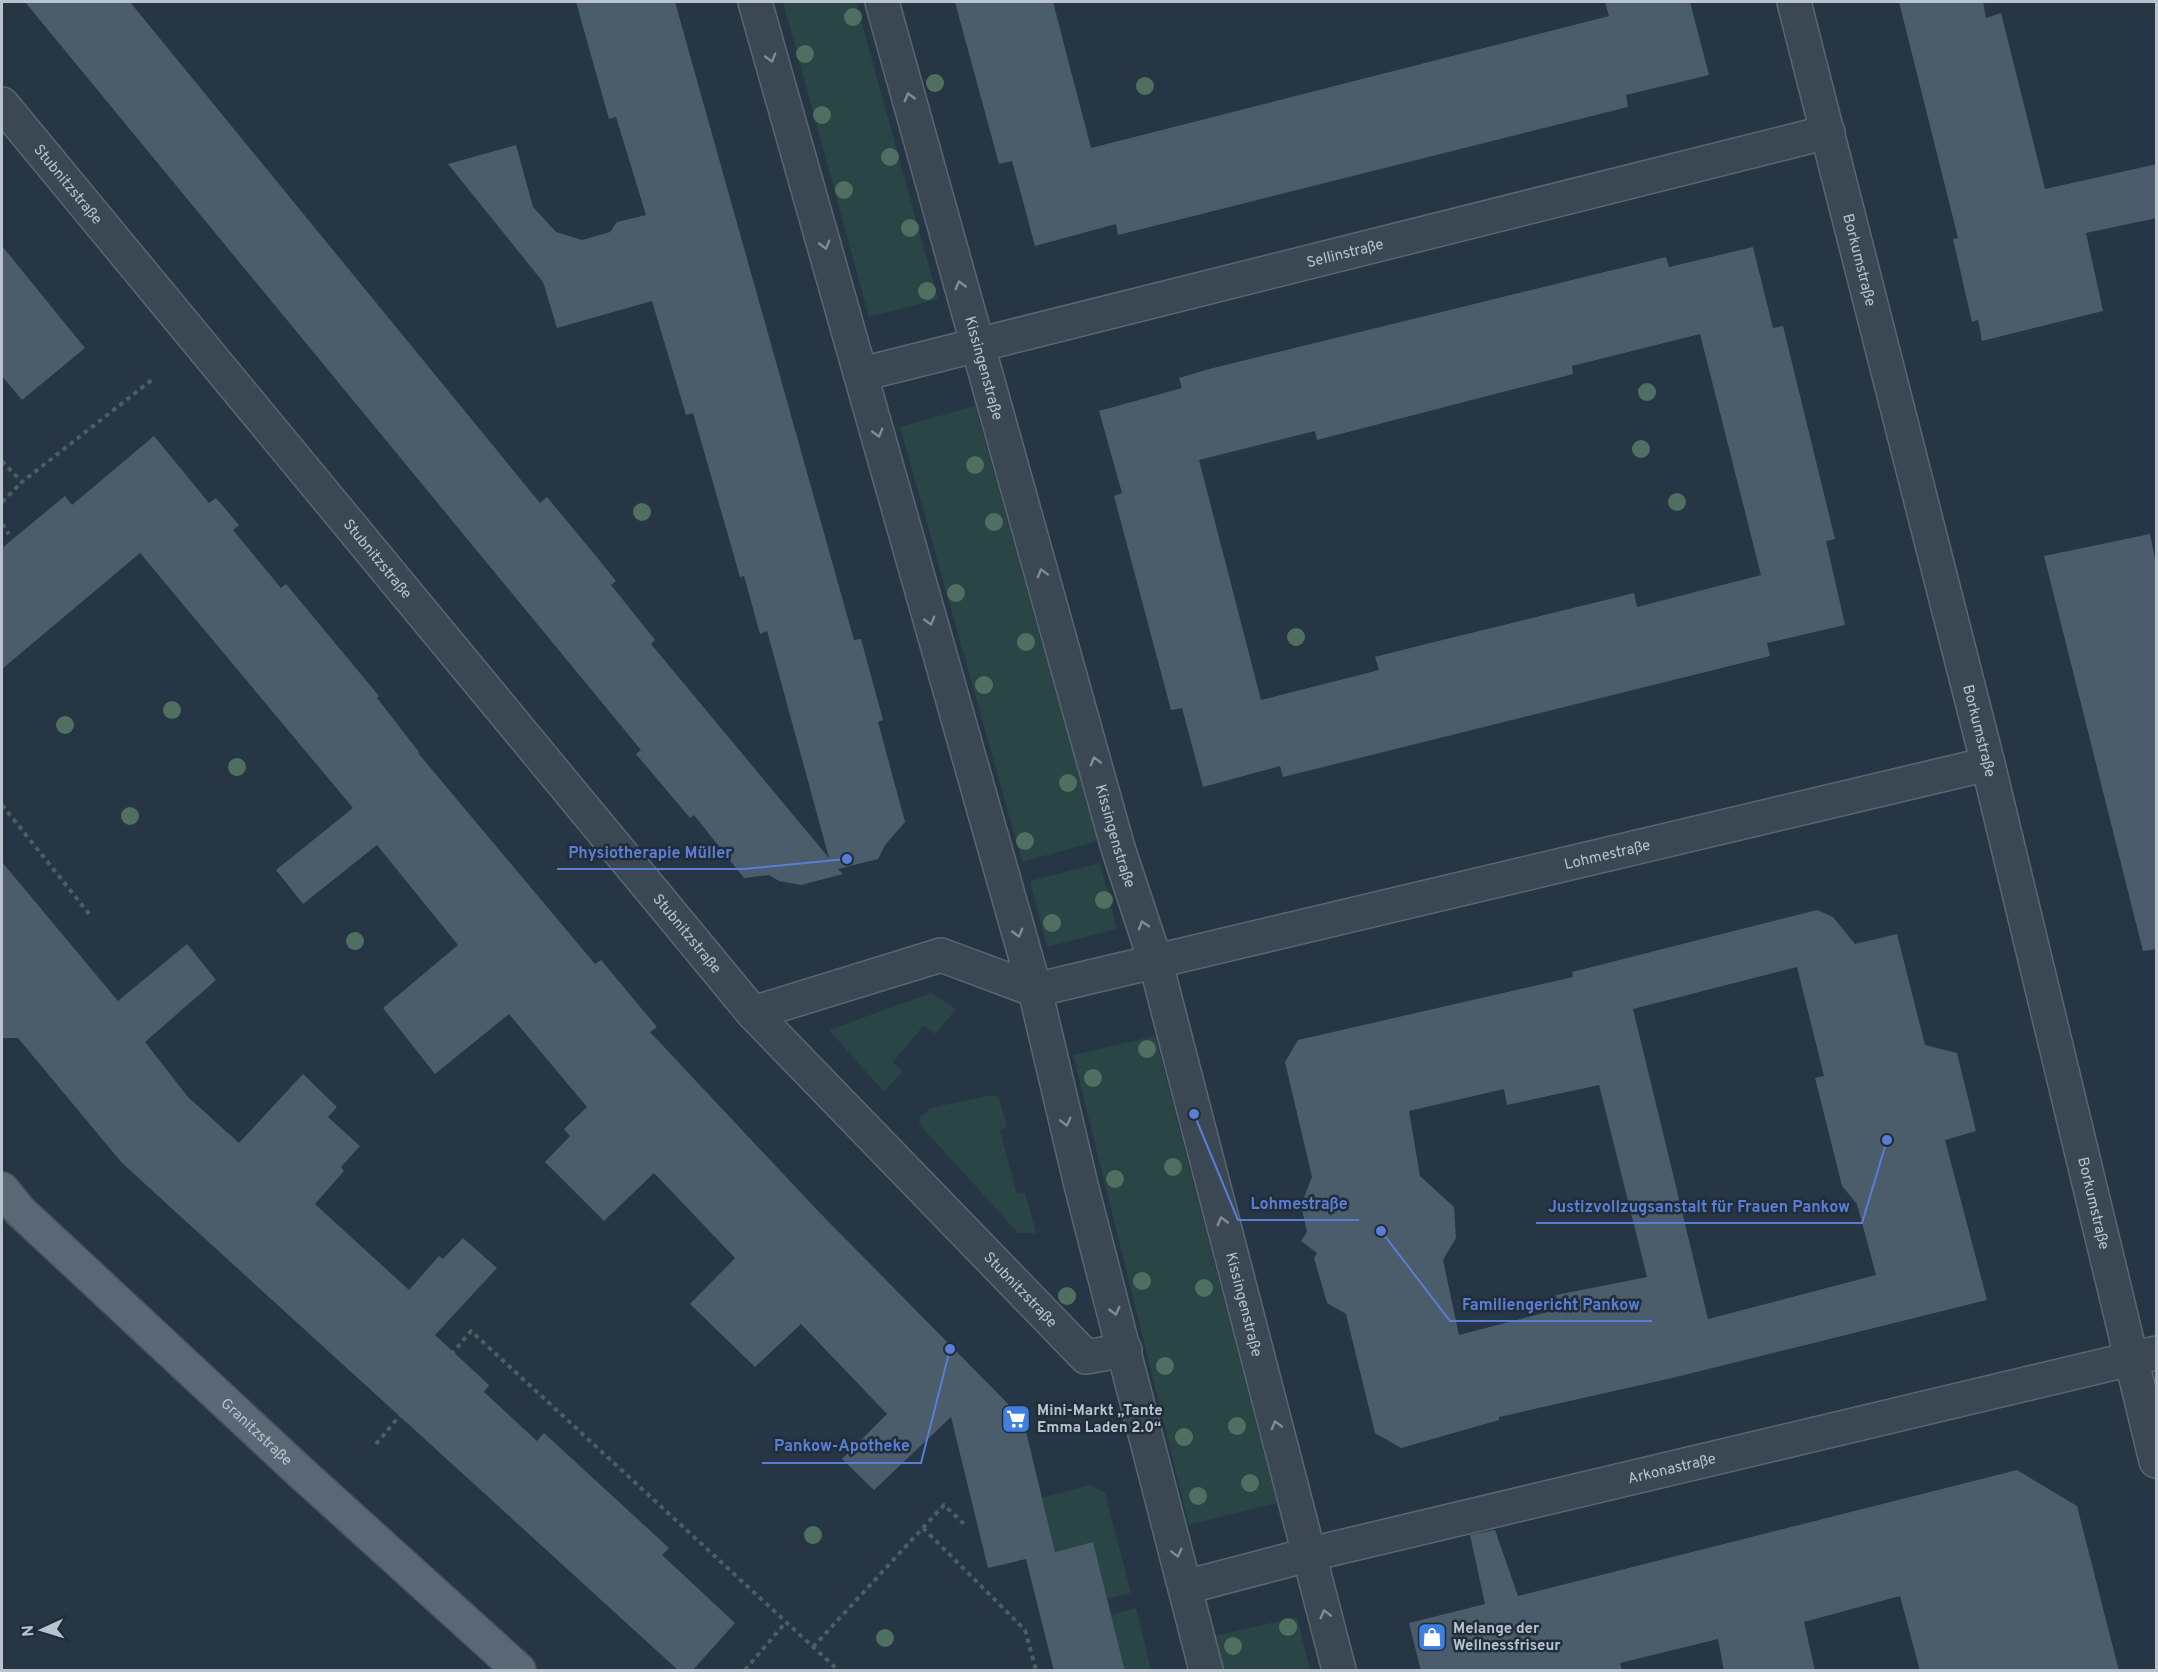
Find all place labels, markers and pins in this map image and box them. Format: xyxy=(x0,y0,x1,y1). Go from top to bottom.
callout: Physiotherapie Müller xyxy=(557,835,744,869)
callout: Lohmestraße xyxy=(1238,1186,1359,1220)
callout: Justizvollzugsanstalt für Frauen Pankow xyxy=(1536,1189,1862,1223)
callout: Familiengericht Pankow xyxy=(1450,1287,1652,1321)
place label: Mini-Markt „Tante Emma Laden 2.0“ xyxy=(1037,1402,1163,1438)
supermarket icon: Mini-Markt „Tante Emma Laden 2.0“ xyxy=(1000,1403,1032,1435)
callout: Pankow-Apotheke xyxy=(762,1429,921,1463)
place label: Melange der Wellnessfriseur xyxy=(1453,1620,1561,1656)
shop icon: Melange der Wellnessfriseur xyxy=(1416,1621,1448,1653)

